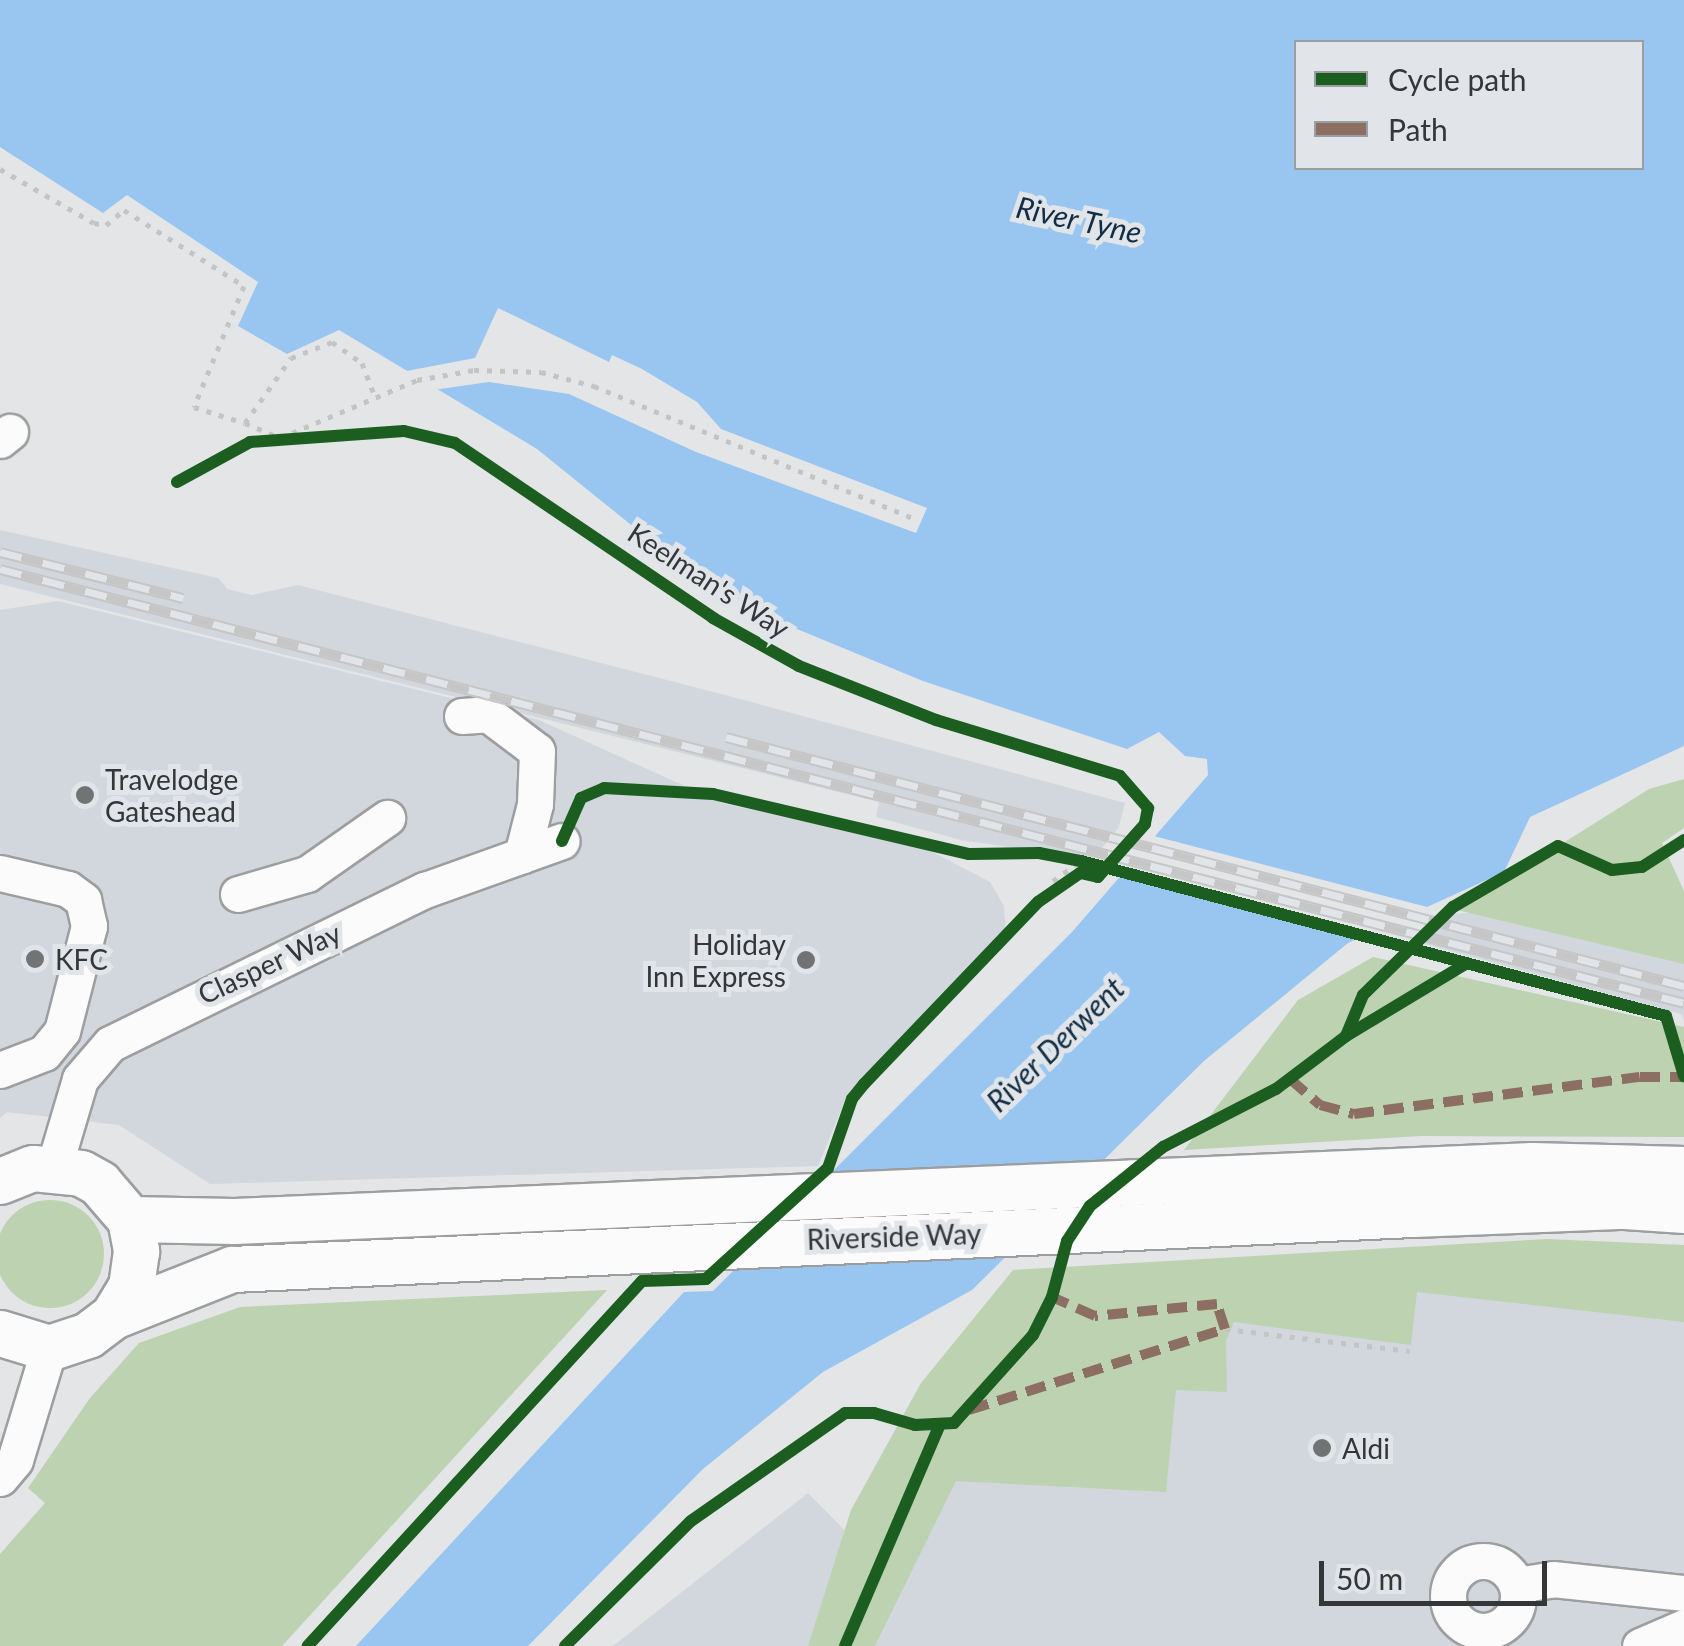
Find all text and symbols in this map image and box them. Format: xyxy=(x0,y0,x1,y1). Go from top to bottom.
legend xyxy=(1294,40,1644,170)
text: Cycle path xyxy=(1388,61,1527,97)
text: Path xyxy=(1388,111,1448,147)
water label: River Tyne xyxy=(1012,188,1146,250)
street label: Keelman's Way xyxy=(622,515,796,645)
place label: Travelodge Gateshead xyxy=(105,762,238,828)
marker: Travelodge Gateshead xyxy=(74,784,96,806)
street label: Clasper Way xyxy=(192,915,346,1011)
place label: Holiday Inn Express xyxy=(645,927,786,993)
place label: KFC xyxy=(55,942,108,976)
marker: KFC xyxy=(24,948,46,970)
marker: Holiday Inn Express xyxy=(795,949,817,971)
water label: River Derwent xyxy=(979,969,1131,1119)
street label: Riverside Way xyxy=(806,1216,982,1256)
place label: Aldi xyxy=(1342,1431,1390,1465)
marker: Aldi xyxy=(1311,1437,1333,1459)
scale bar xyxy=(1324,1541,1552,1603)
text: 50 m xyxy=(1336,1560,1403,1596)

